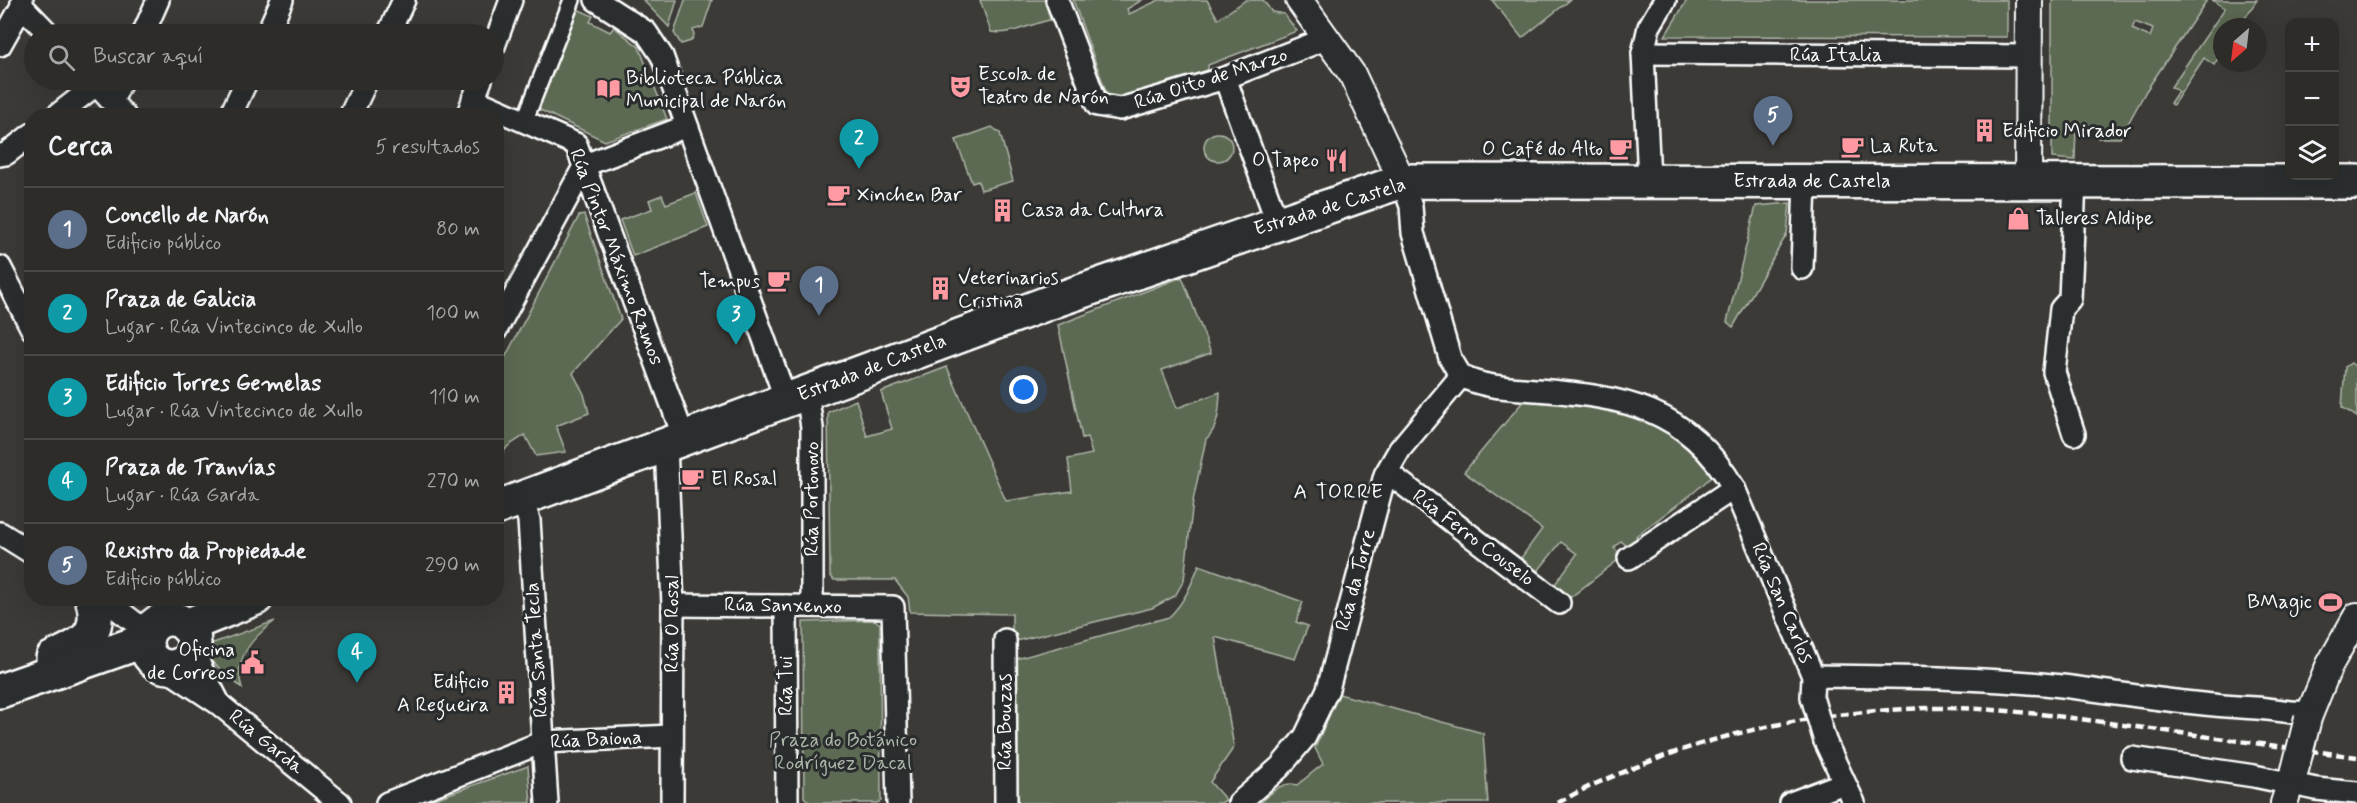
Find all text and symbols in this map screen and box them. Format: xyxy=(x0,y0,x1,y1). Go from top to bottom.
north arrow xyxy=(2213,18,2267,72)
map controls xyxy=(2285,18,2339,180)
button: + xyxy=(2285,18,2339,72)
search box xyxy=(24,24,504,90)
icon: search xyxy=(45,41,78,74)
street label: Rúa Oito de Marzo xyxy=(1131,41,1291,117)
street label: Rúa Italia xyxy=(1790,42,1882,69)
text: Buscar aquí xyxy=(93,43,204,71)
place label: Escola de Teatro de Narón xyxy=(978,61,1109,111)
place label: Biblioteca Pública Municipal de Narón xyxy=(626,65,786,115)
button: − xyxy=(2285,72,2339,126)
theatre icon: Escola de Teatro de Narón xyxy=(947,73,973,99)
library icon: Biblioteca Pública Municipal de Narón xyxy=(595,76,621,102)
pin: 5 xyxy=(1754,96,1792,146)
building icon: Edificio Mirador xyxy=(1971,118,1997,144)
place label: Edificio Mirador xyxy=(2002,118,2132,145)
pin: 2 xyxy=(840,120,878,169)
button: layers xyxy=(2285,126,2339,180)
text: Cerca xyxy=(48,130,113,164)
cafe icon: La Ruta xyxy=(1839,133,1865,159)
place label: La Ruta xyxy=(1870,133,1938,160)
text: 5 resultados xyxy=(375,134,480,161)
place label: O Café do Alto xyxy=(1482,136,1603,163)
cafe icon: O Café do Alto xyxy=(1608,136,1634,162)
street label: Rúa Pintor Máximo Ramos xyxy=(562,145,670,369)
place label: O Tapeo xyxy=(1252,147,1319,174)
restaurant icon: O Tapeo xyxy=(1324,147,1350,173)
street label: Estrada de Castela xyxy=(1733,168,1891,195)
street label: Estrada de Castela xyxy=(1251,171,1409,243)
cafe icon: Xinchen Bar xyxy=(826,182,852,208)
place label: Xinchen Bar xyxy=(857,182,963,209)
building icon: Casa da Cultura xyxy=(990,197,1016,223)
place label: Casa da Cultura xyxy=(1021,197,1164,224)
text: Concello de Narón xyxy=(105,202,269,230)
shop icon: Talleres Aldipe xyxy=(2005,205,2031,231)
place label: Talleres Aldipe xyxy=(2036,205,2154,232)
text: 1 xyxy=(63,216,72,243)
text: 80 m xyxy=(436,216,480,243)
text: Edificio público xyxy=(105,230,221,257)
place label: Veterinarios Cristina xyxy=(958,265,1059,315)
pin: 1 xyxy=(800,266,838,316)
place label: Tempus xyxy=(699,268,760,295)
cafe icon: Tempus xyxy=(765,268,791,294)
building icon: Veterinarios Cristina xyxy=(927,276,953,302)
text: Praza de Galicia xyxy=(105,286,256,314)
pin: 3 xyxy=(716,296,756,345)
text: 2 xyxy=(63,300,72,327)
text: 100 m xyxy=(426,300,480,327)
text: Lugar · Rúa Vintecinco de Xullo xyxy=(105,314,363,341)
street label: Estrada de Castela xyxy=(794,327,950,409)
text: Edificio Torres Gemelas xyxy=(105,370,321,398)
your location xyxy=(1009,375,1038,404)
text: 3 xyxy=(63,384,72,411)
text: 110 m xyxy=(429,384,480,411)
text: Lugar · Rúa Vintecinco de Xullo xyxy=(105,398,363,425)
street label: Rúa Portonovo xyxy=(799,441,826,557)
text: Praza de Tranvías xyxy=(105,454,276,482)
cafe icon: El Rosal xyxy=(680,466,706,492)
place label: El Rosal xyxy=(711,466,777,493)
text: 4 xyxy=(62,468,73,495)
text: 270 m xyxy=(427,468,480,495)
district label: A TORRE xyxy=(1293,478,1385,506)
text: Lugar · Rúa Garda xyxy=(105,482,259,509)
street label: Rúa Ferro Couselo xyxy=(1406,483,1540,593)
street label: Rúa da Torre xyxy=(1329,526,1383,634)
text: Rexistro da Propiedade xyxy=(105,538,306,566)
street label: Rúa San Carlos xyxy=(1744,539,1820,667)
text: 5 xyxy=(62,552,74,579)
text: 290 m xyxy=(425,552,480,579)
text: Edificio público xyxy=(105,566,221,593)
street label: Rúa O Rosal xyxy=(659,575,686,673)
street label: Rúa Santa Tecla xyxy=(519,582,555,718)
place label: BMagic xyxy=(2247,589,2312,617)
sports icon: BMagic xyxy=(2317,589,2343,615)
street label: Rúa Sanxenxo xyxy=(724,591,842,621)
pin: 4 xyxy=(338,634,376,683)
place label: Oficina de Correos xyxy=(147,637,235,687)
public building icon: Oficina de Correos xyxy=(240,649,266,675)
street label: Rúa Tui xyxy=(773,656,800,716)
place label: Edificio A Regueira xyxy=(397,669,489,721)
street label: Rúa Bouzas xyxy=(992,673,1019,771)
building icon: Edificio A Regueira xyxy=(494,680,520,706)
street label: Rúa Garda xyxy=(223,703,310,781)
street label: Rúa Baiona xyxy=(549,724,643,756)
park label: Praza do Botánico Rodríguez Dacal xyxy=(769,727,917,777)

